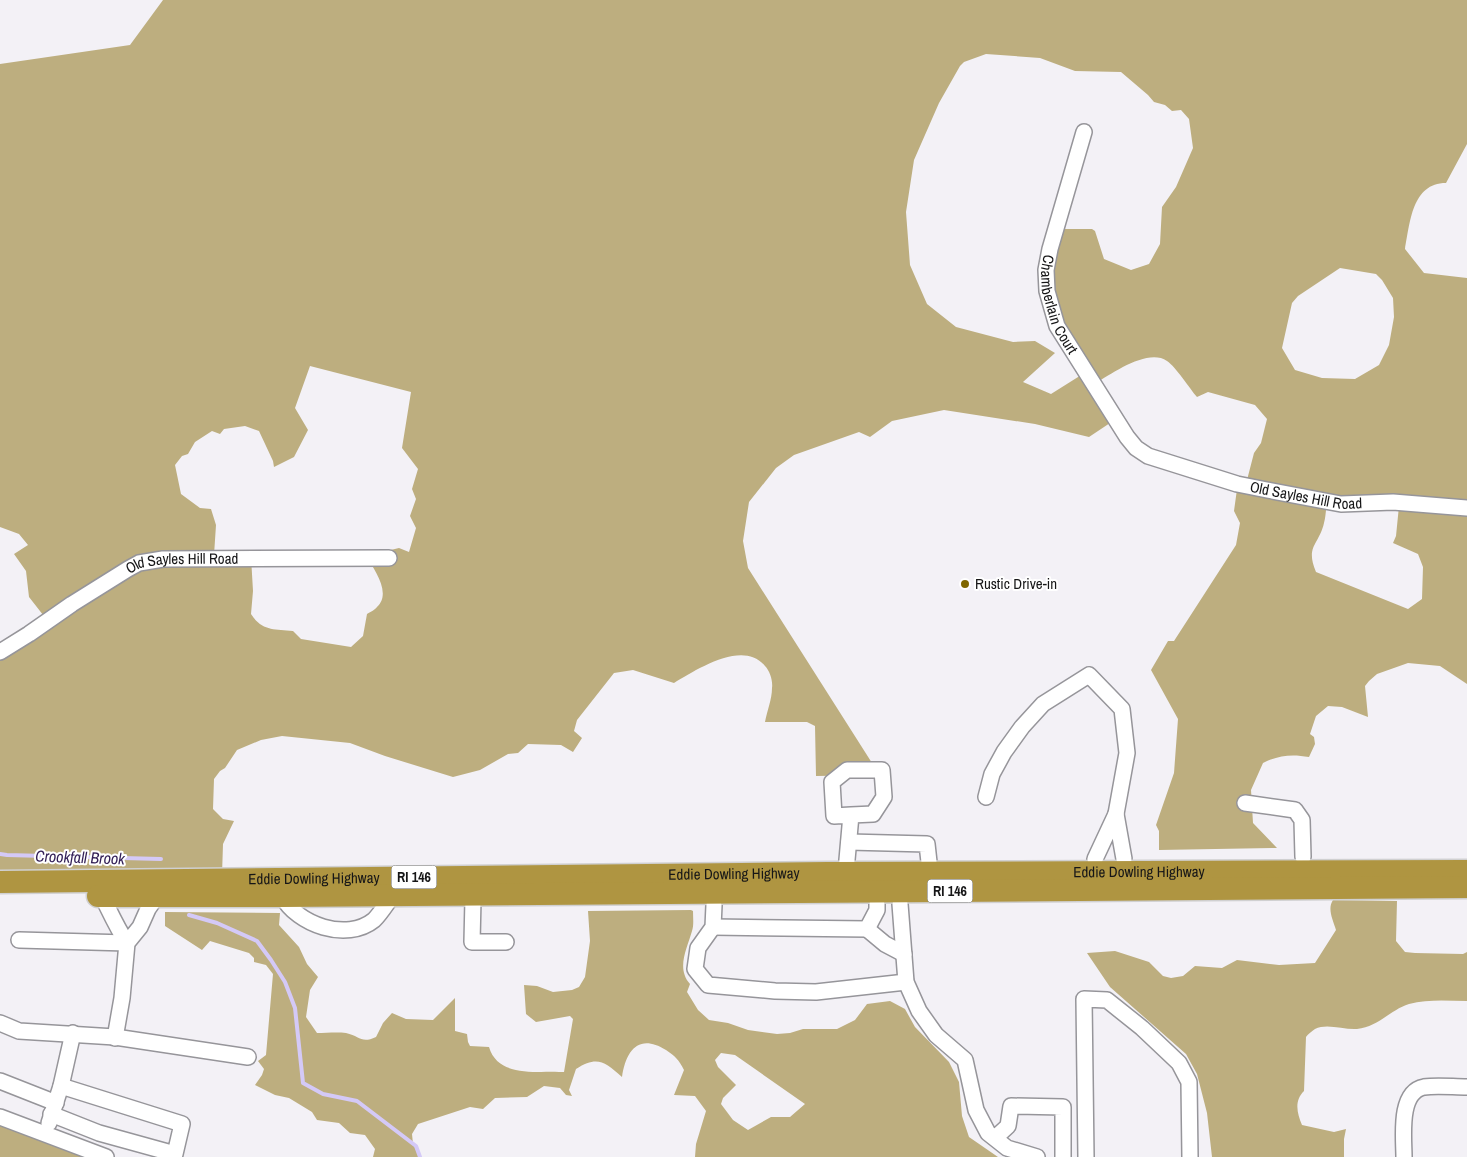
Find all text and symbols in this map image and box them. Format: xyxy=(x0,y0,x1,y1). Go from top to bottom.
street label: Chamberlain Court xyxy=(1036,253,1083,358)
street label: Old Sayles Hill Road xyxy=(1248,476,1362,514)
street label: Old Sayles Hill Road xyxy=(122,548,238,578)
place label: Rustic Drive-in xyxy=(975,573,1057,594)
marker: Rustic Drive-in xyxy=(959,578,971,590)
water label: Crookfall Brook xyxy=(35,844,126,870)
street label: Eddie Dowling Highway xyxy=(1073,861,1206,882)
street label: Eddie Dowling Highway xyxy=(668,862,801,885)
road number: RI 146 xyxy=(392,866,436,889)
street label: Eddie Dowling Highway xyxy=(248,867,381,889)
road number: RI 146 xyxy=(928,879,972,902)

